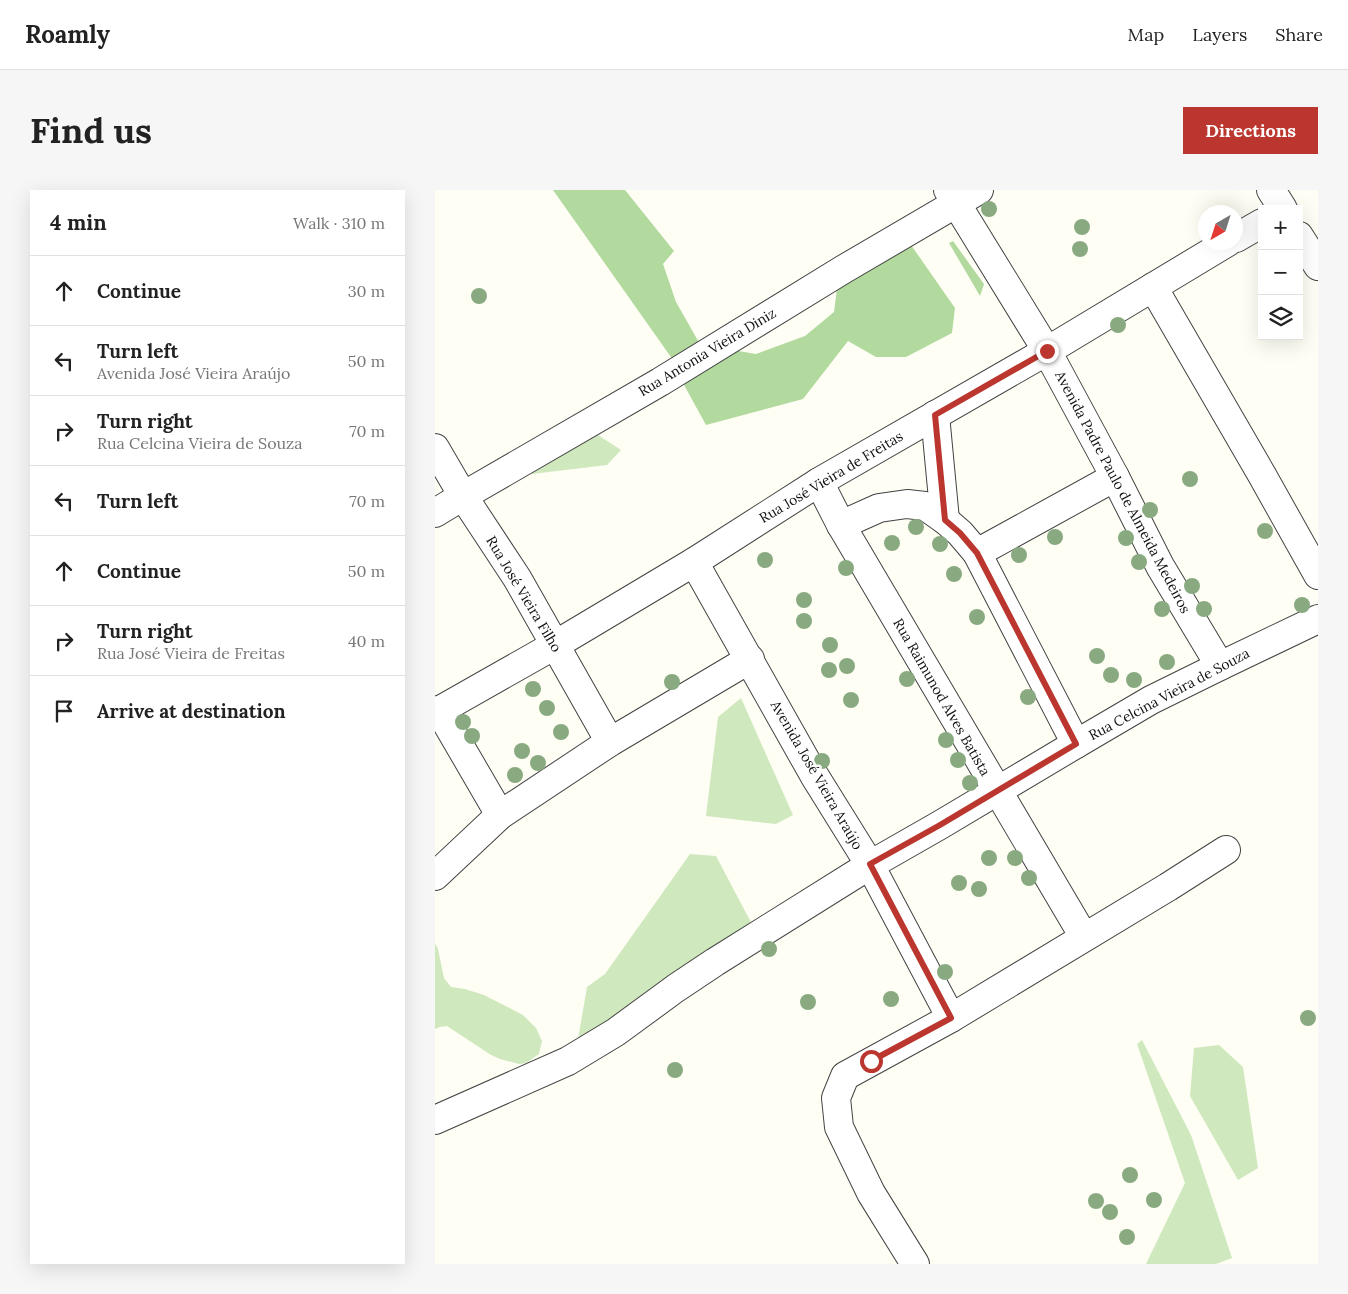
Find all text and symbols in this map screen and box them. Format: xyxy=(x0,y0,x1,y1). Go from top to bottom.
text: Roamly xyxy=(25,19,110,50)
text: Map xyxy=(1128,23,1164,46)
text: Layers xyxy=(1192,23,1247,46)
text: Share xyxy=(1275,23,1323,46)
button: Directions xyxy=(1183,107,1318,154)
text: Find us xyxy=(30,108,152,153)
north arrow xyxy=(1198,205,1243,250)
map controls xyxy=(1258,205,1303,340)
button: + xyxy=(1258,205,1303,250)
text: 4 min xyxy=(50,209,107,236)
text: Walk · 310 m xyxy=(293,213,385,233)
button: − xyxy=(1258,250,1303,295)
icon: ahead xyxy=(50,277,78,305)
text: Continue xyxy=(97,279,181,303)
text: 30 m xyxy=(348,281,385,301)
button: layers xyxy=(1258,295,1303,340)
street label: Rua Antonia Vieira Diniz xyxy=(635,304,779,400)
text: Turn left xyxy=(97,339,178,363)
route end xyxy=(1036,340,1059,363)
icon: left xyxy=(50,347,78,375)
text: 50 m xyxy=(348,351,385,371)
text: Avenida José Vieira Araújo xyxy=(97,363,290,383)
street label: Avenida Padre Paulo de Almeida Medeiros xyxy=(1051,367,1195,616)
text: Turn right xyxy=(97,409,193,433)
icon: right xyxy=(50,417,78,445)
text: 70 m xyxy=(349,421,385,441)
street label: Rua José Vieira de Freitas xyxy=(756,427,906,527)
text: Rua Celcina Vieira de Souza xyxy=(97,433,302,453)
icon: left xyxy=(50,487,78,515)
text: Turn left xyxy=(97,489,178,513)
text: 70 m xyxy=(349,491,385,511)
street label: Rua José Vieira Filho xyxy=(482,533,566,655)
icon: ahead xyxy=(50,557,78,585)
text: Continue xyxy=(97,559,181,583)
text: 50 m xyxy=(348,561,385,581)
street label: Rua Raimunod Alves Batista xyxy=(889,615,995,779)
text: Turn right xyxy=(97,619,193,643)
icon: right xyxy=(50,627,78,655)
text: 40 m xyxy=(348,631,385,651)
text: Rua José Vieira de Freitas xyxy=(97,643,285,663)
street label: Rua Celcina Vieira de Souza xyxy=(1085,644,1253,744)
street label: Avenida José Vieira Araújo xyxy=(766,696,867,853)
icon: arrive xyxy=(50,697,78,725)
text: Arrive at destination xyxy=(97,699,286,723)
route start xyxy=(860,1050,883,1073)

